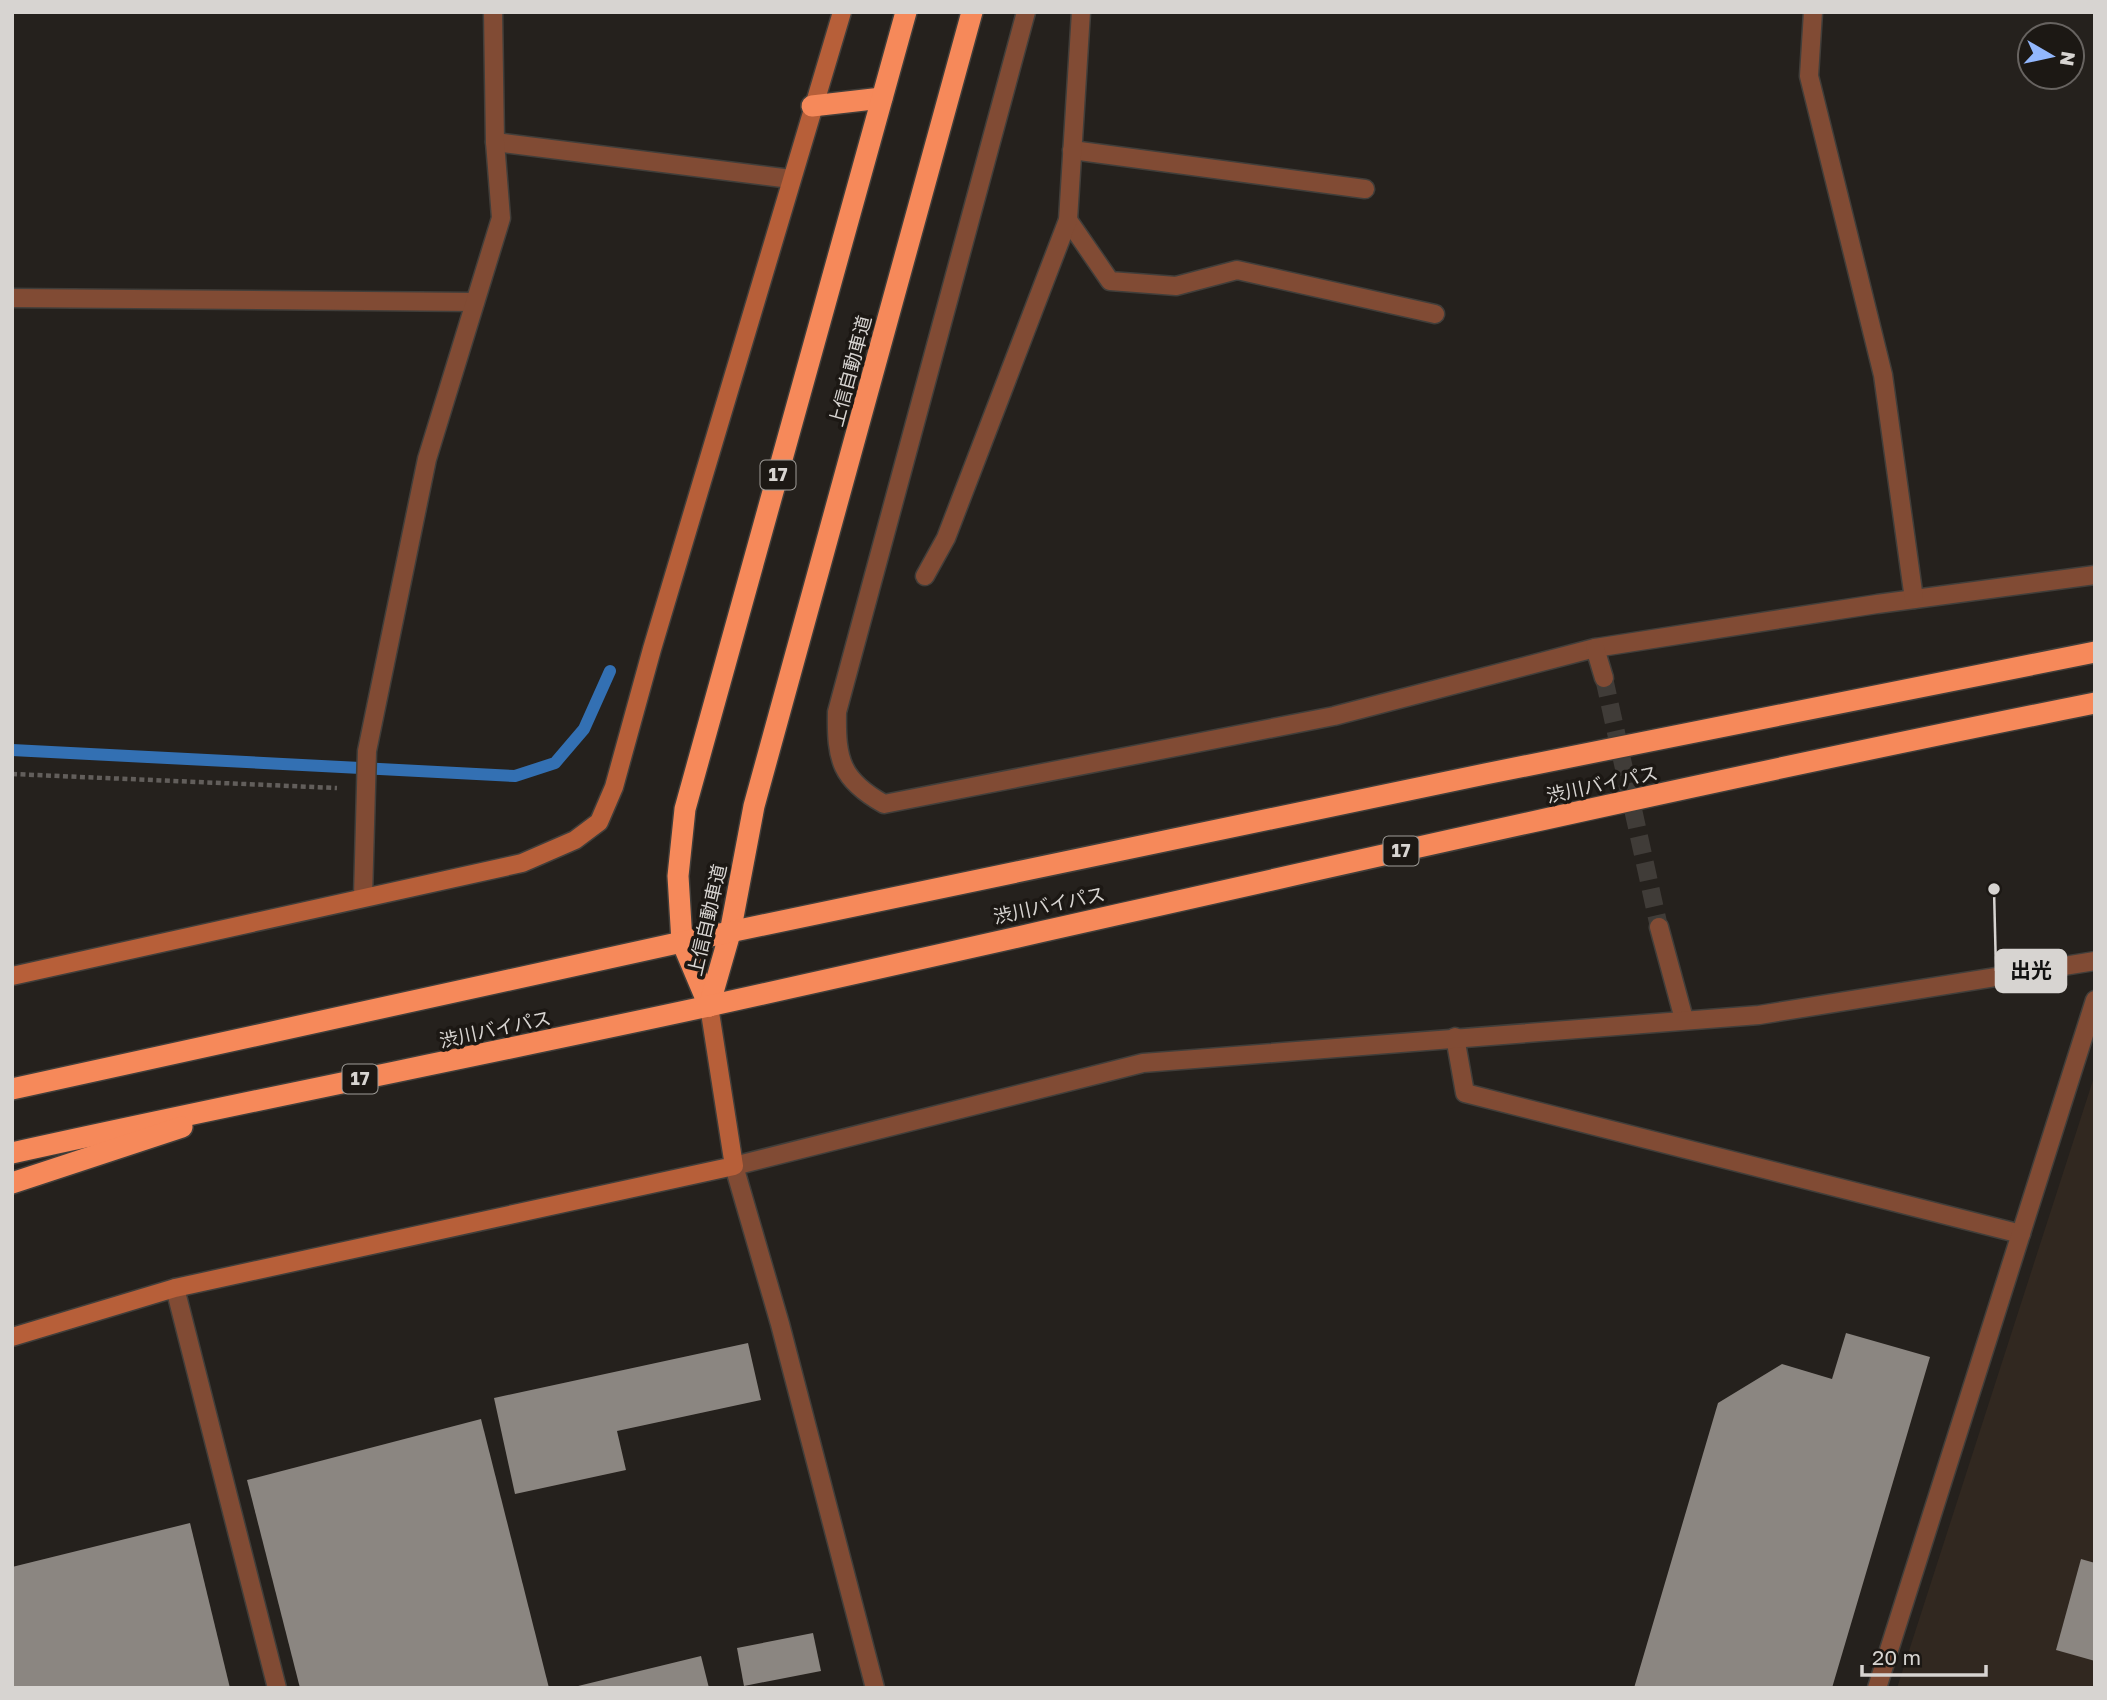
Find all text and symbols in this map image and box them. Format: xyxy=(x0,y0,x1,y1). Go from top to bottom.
north arrow xyxy=(2016,21,2086,91)
text: N xyxy=(2056,50,2081,68)
street label: 上信自動車道 xyxy=(824,313,875,429)
road number: 17 xyxy=(760,461,796,490)
street label: 渋川バイパス xyxy=(1544,760,1660,807)
road number: 17 xyxy=(1384,836,1418,866)
street label: 上信自動車道 xyxy=(682,862,731,978)
street label: 渋川バイパス xyxy=(991,881,1107,928)
callout: 出光 xyxy=(1996,950,2066,992)
text: 出光 xyxy=(2010,957,2052,983)
street label: 渋川バイパス xyxy=(437,1005,553,1052)
road number: 17 xyxy=(342,1064,378,1094)
scale bar xyxy=(1862,1634,1986,1678)
text: 20 m xyxy=(1872,1644,1921,1670)

